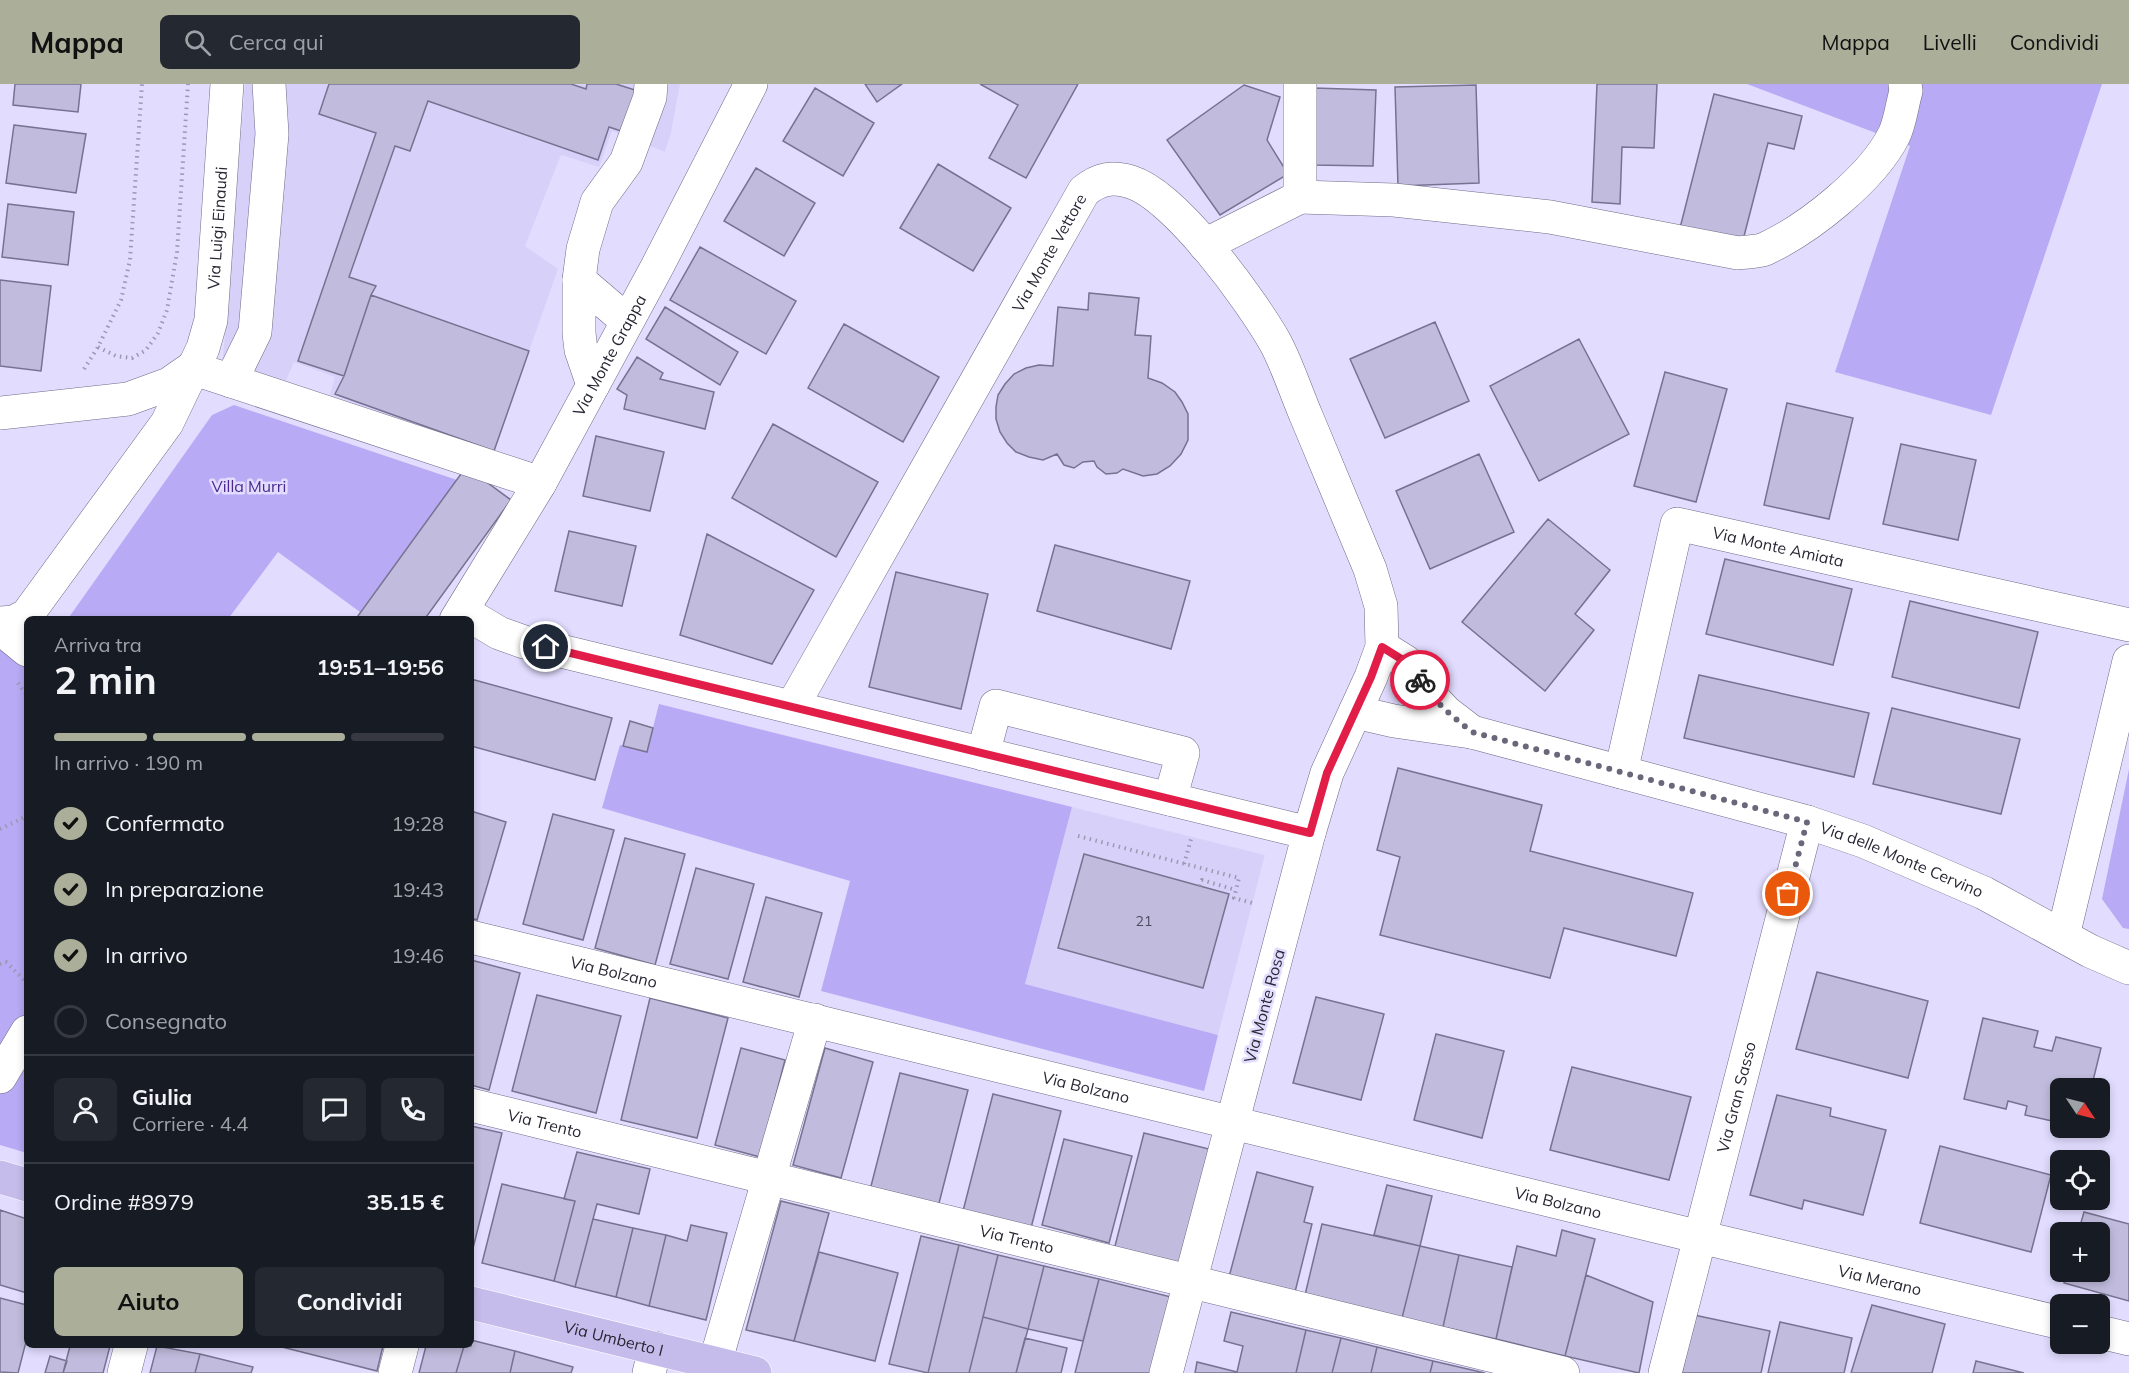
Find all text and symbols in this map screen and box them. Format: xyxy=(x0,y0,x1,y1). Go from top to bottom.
search box xyxy=(160,15,580,69)
text: Mappa xyxy=(30,25,124,60)
icon: search xyxy=(181,26,214,59)
text: Cerca qui xyxy=(229,28,324,56)
text: Mappa xyxy=(1821,29,1890,55)
text: Livelli xyxy=(1923,29,1977,55)
text: Condividi xyxy=(2010,29,2099,55)
street label: Via Luigi Einaudi xyxy=(203,166,231,290)
street label: Via Monte Vettore xyxy=(1008,190,1091,315)
street label: Via Monte Grappa xyxy=(568,291,650,420)
park label: Villa Murri xyxy=(212,476,286,496)
street label: Via Monte Amiata xyxy=(1711,522,1846,571)
pin xyxy=(520,621,571,672)
icon: home xyxy=(529,630,562,663)
text: Arriva tra xyxy=(54,632,142,657)
courier xyxy=(1390,650,1450,710)
text: 19:51–19:56 xyxy=(316,653,444,681)
text: 2 min xyxy=(54,655,157,704)
icon: bike xyxy=(1404,664,1437,697)
text: In arrivo · 190 m xyxy=(54,750,203,775)
icon: check xyxy=(54,807,87,840)
text: Confermato xyxy=(105,809,224,837)
text: 19:28 xyxy=(391,811,444,836)
street label: Via delle Monte Cervino xyxy=(1818,817,1986,902)
pin xyxy=(1762,868,1813,919)
icon: check xyxy=(54,873,87,906)
text: In preparazione xyxy=(105,875,264,903)
text: 19:43 xyxy=(391,877,444,902)
icon: bag xyxy=(1771,877,1804,910)
house number: 21 xyxy=(1136,912,1152,930)
icon: check xyxy=(54,939,87,972)
text: In arrivo xyxy=(105,941,188,969)
text: 19:46 xyxy=(391,943,444,968)
street label: Via Monte Rosa xyxy=(1239,947,1289,1065)
street label: Via Bolzano xyxy=(568,952,659,992)
text: Consegnato xyxy=(105,1007,227,1035)
street label: Via Gran Sasso xyxy=(1712,1039,1760,1155)
street label: Via Bolzano xyxy=(1040,1067,1132,1107)
button: person xyxy=(54,1078,117,1141)
button: chat xyxy=(303,1078,366,1141)
button: phone xyxy=(381,1078,444,1141)
north arrow xyxy=(2050,1078,2110,1138)
map controls xyxy=(2050,1078,2110,1354)
text: Giulia xyxy=(132,1083,192,1111)
street label: Via Trento xyxy=(506,1104,584,1142)
text: Corriere · 4.4 xyxy=(132,1111,248,1136)
button: locate xyxy=(2050,1150,2110,1210)
street label: Via Bolzano xyxy=(1512,1182,1604,1223)
text: Ordine #8979 xyxy=(54,1188,194,1216)
text: 35.15 € xyxy=(367,1188,444,1216)
street label: Via Trento xyxy=(978,1220,1056,1258)
button: + xyxy=(2050,1222,2110,1282)
street label: Via Merano xyxy=(1836,1260,1924,1299)
button: Aiuto xyxy=(54,1267,243,1336)
button: Condividi xyxy=(255,1267,444,1336)
button: − xyxy=(2050,1294,2110,1354)
street label: Via Umberto I xyxy=(562,1316,666,1360)

